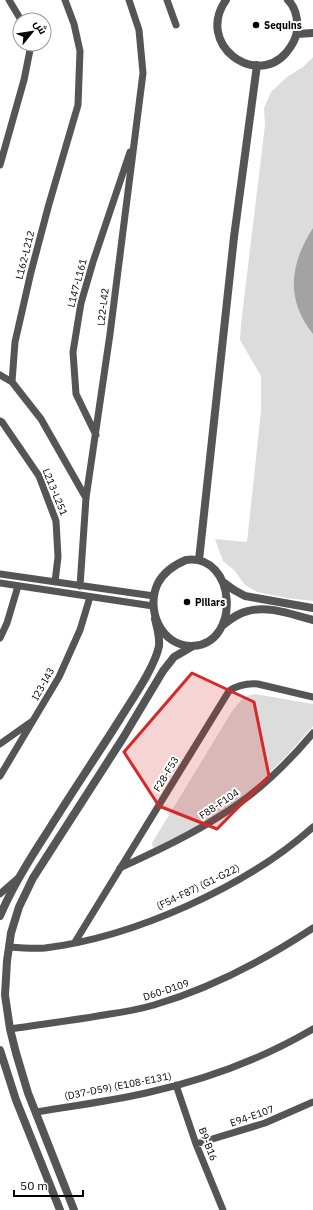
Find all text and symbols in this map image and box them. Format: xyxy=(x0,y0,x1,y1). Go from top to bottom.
north arrow xyxy=(12,12,52,52)
text: ش xyxy=(31,17,50,37)
place label: Sequins xyxy=(264,19,302,32)
marker: Sequins xyxy=(251,20,261,30)
street label: L162-L212 xyxy=(13,229,37,281)
street label: L147-L161 xyxy=(64,257,90,309)
street label: L22-L42 xyxy=(94,287,112,327)
street label: L213-L251 xyxy=(40,466,70,518)
place label: Pillars xyxy=(195,596,225,609)
marker: Pillars xyxy=(182,597,192,607)
street label: I23-I43 xyxy=(29,665,57,703)
street label: F28-F53 xyxy=(150,754,182,794)
street label: F88-F104 xyxy=(197,786,241,822)
street label: (F54-F87) (G1-G22) xyxy=(154,861,242,913)
street label: D60-D109 xyxy=(141,976,191,1004)
street label: (D37-D59) (E108-E131) xyxy=(63,1069,173,1103)
street label: E94-E107 xyxy=(228,1102,276,1130)
street label: B9-B16 xyxy=(196,1125,220,1163)
scale bar xyxy=(14,1172,83,1198)
text: 50 m xyxy=(20,1178,48,1193)

